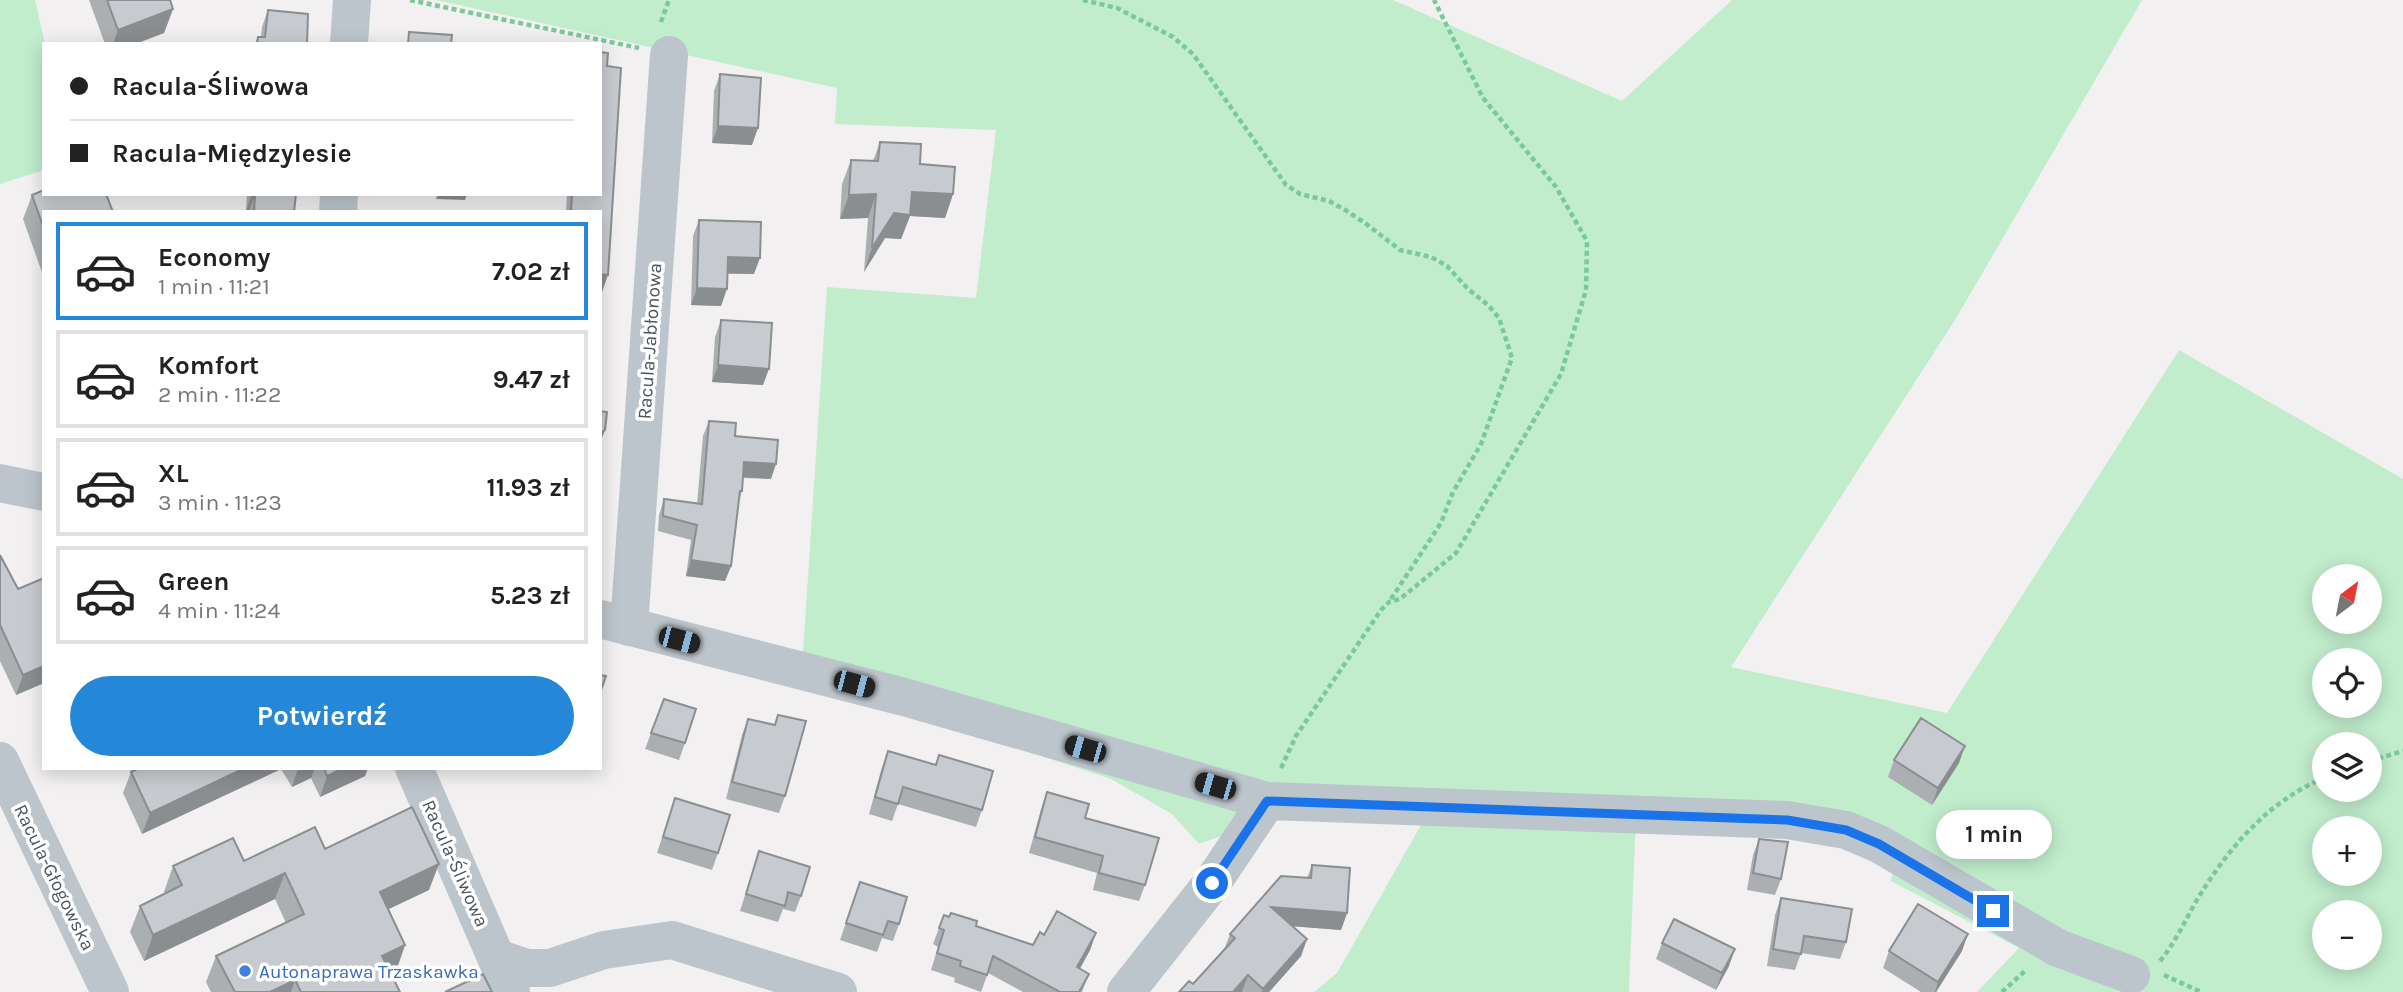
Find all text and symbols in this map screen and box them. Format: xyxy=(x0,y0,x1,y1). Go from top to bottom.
text: Racula-Śliwowa xyxy=(112,71,309,102)
text: Racula-Międzylesie xyxy=(112,138,352,169)
icon: car xyxy=(74,240,137,303)
text: Economy xyxy=(158,242,270,273)
text: 7.02 zł xyxy=(492,256,570,287)
street label: Racula-Jabłonowa xyxy=(634,262,666,420)
text: 1 min · 11:21 xyxy=(158,273,270,300)
icon: car xyxy=(74,348,137,411)
text: Komfort xyxy=(158,350,259,381)
text: 9.47 zł xyxy=(493,364,570,395)
text: 2 min · 11:22 xyxy=(158,381,281,408)
icon: car xyxy=(74,456,137,519)
text: XL xyxy=(158,458,189,489)
text: 11.93 zł xyxy=(486,472,570,503)
text: 3 min · 11:23 xyxy=(158,489,282,516)
icon: car xyxy=(74,564,137,627)
north arrow xyxy=(2312,564,2382,634)
map controls xyxy=(2312,564,2382,970)
text: Green xyxy=(158,566,230,597)
text: 5.23 zł xyxy=(490,580,570,611)
text: 4 min · 11:24 xyxy=(158,597,280,624)
car xyxy=(656,624,703,656)
button: locate xyxy=(2312,648,2382,718)
car xyxy=(831,668,878,700)
button: Potwierdź xyxy=(70,676,574,756)
button: layers xyxy=(2312,732,2382,802)
car xyxy=(1062,733,1109,765)
car xyxy=(1192,770,1239,802)
street label: Racula-Śliwowa xyxy=(417,796,494,930)
street label: Racula-Głogowska xyxy=(9,801,99,954)
callout: 1 min xyxy=(1935,810,2051,858)
button: + xyxy=(2312,816,2382,886)
text: 1 min xyxy=(1965,821,2023,848)
route start xyxy=(1196,867,1228,899)
route end xyxy=(1977,895,2009,927)
button: − xyxy=(2312,900,2382,970)
place label: Autonaprawa Trzaskawka xyxy=(259,961,479,983)
marker: Autonaprawa Trzaskawka xyxy=(237,963,253,979)

